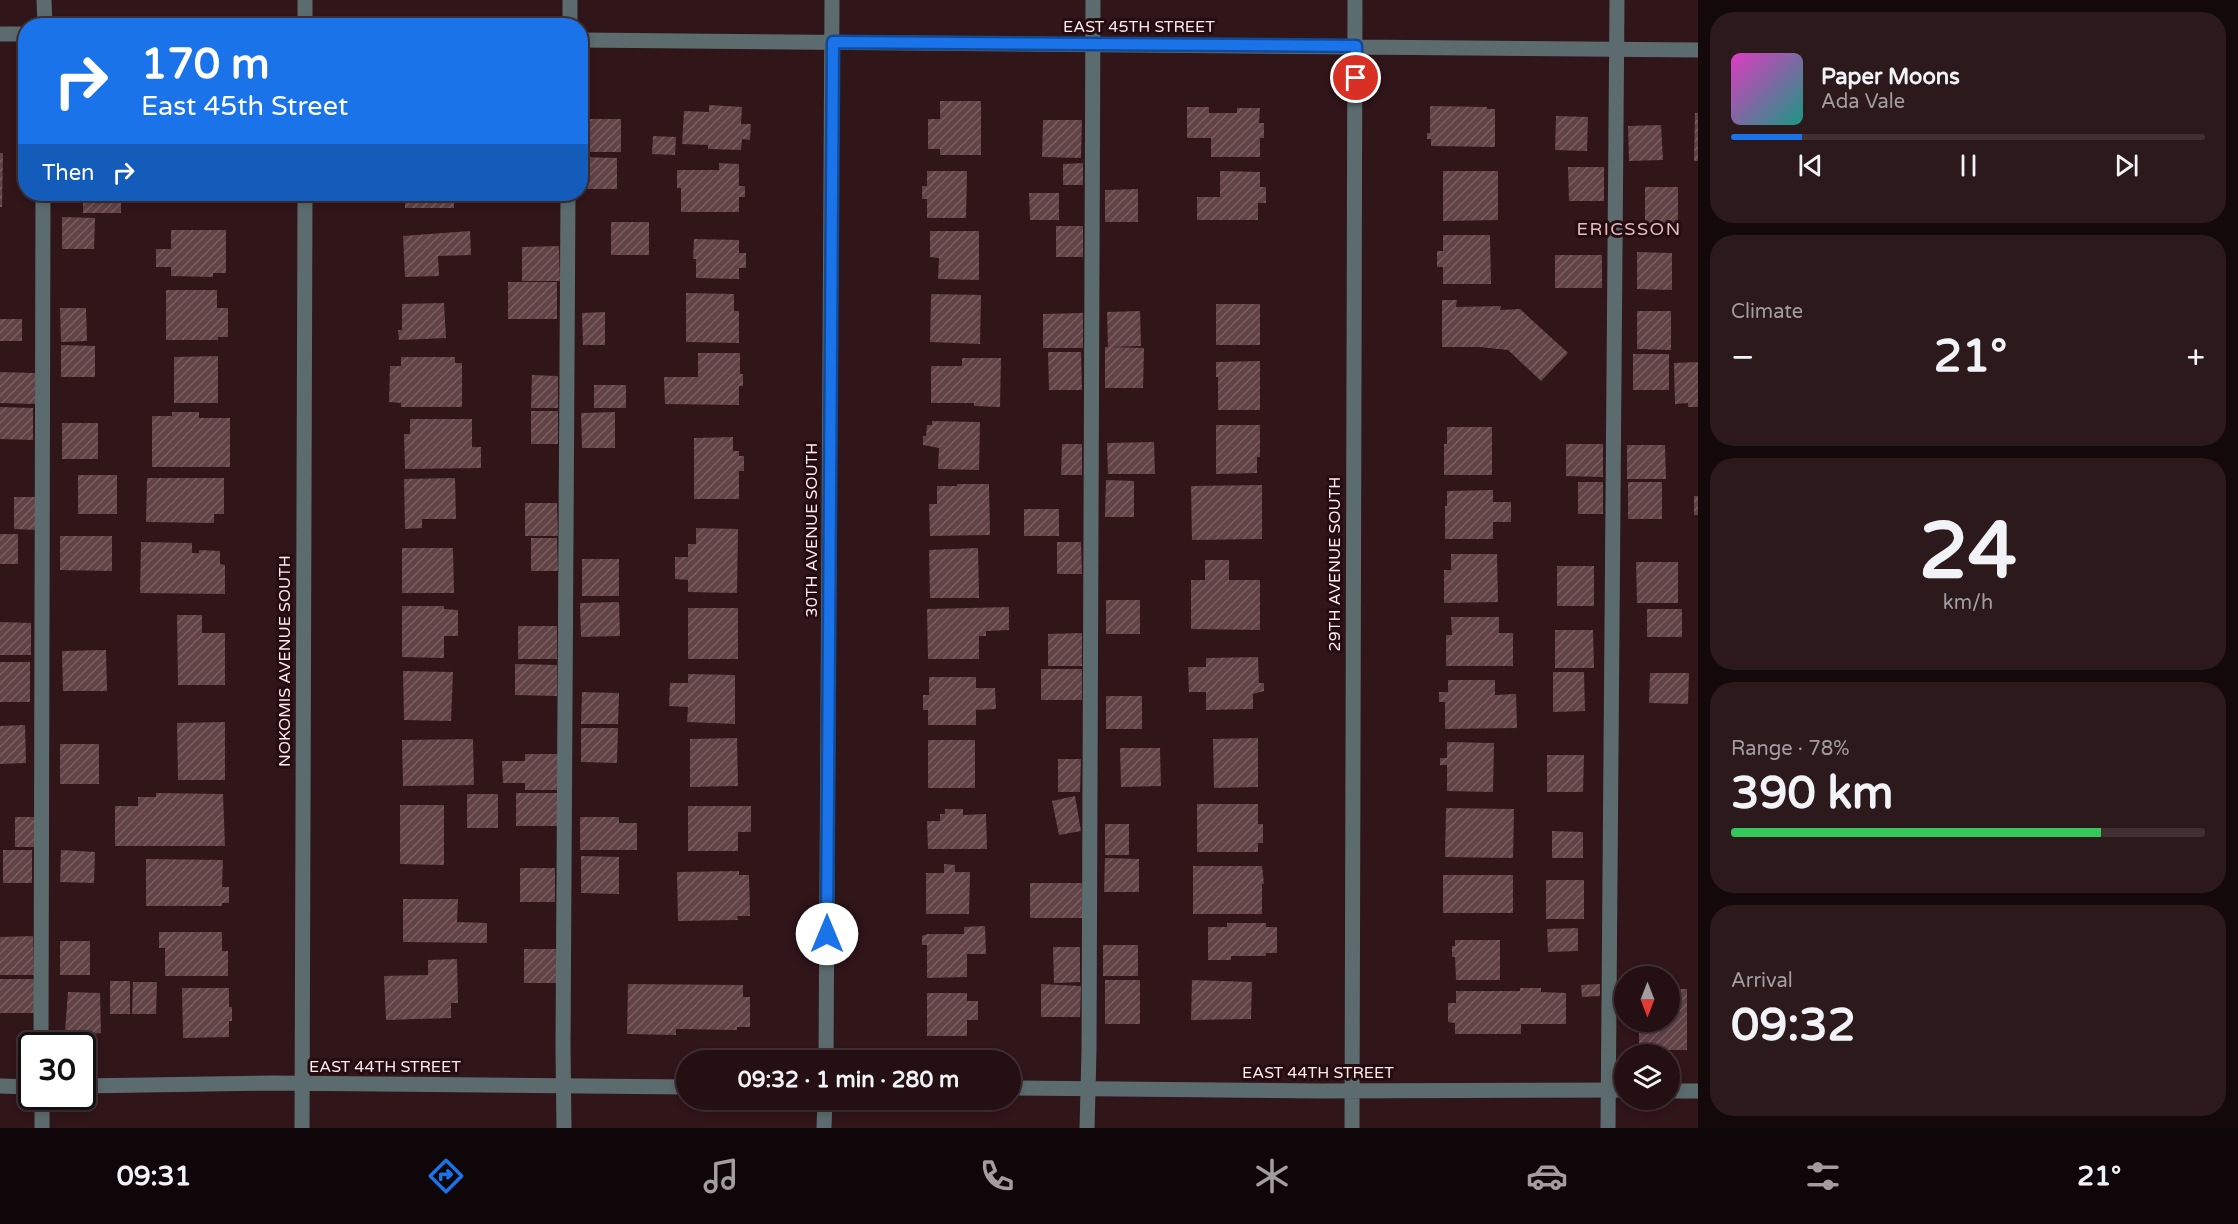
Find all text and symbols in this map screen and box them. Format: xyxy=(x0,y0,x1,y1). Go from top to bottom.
street label: EAST 45TH STREET xyxy=(1063,17,1215,37)
text: 170 m xyxy=(141,39,270,90)
icon: right xyxy=(42,42,120,120)
pin xyxy=(1330,52,1381,103)
icon: arrive xyxy=(1339,61,1372,94)
text: Paper Moons xyxy=(1821,64,1960,90)
text: East 45th Street xyxy=(141,90,348,123)
text: Ada Vale xyxy=(1821,90,1905,114)
icon: previous xyxy=(1794,149,1827,182)
icon: pause xyxy=(1952,149,1985,182)
icon: next xyxy=(2110,149,2143,182)
icon: right xyxy=(107,156,140,189)
text: Then xyxy=(42,160,95,186)
district label: ERICSSON xyxy=(1576,218,1682,240)
text: Climate xyxy=(1731,300,1803,324)
text: 21° xyxy=(1934,330,2007,384)
text: − xyxy=(1731,338,1755,377)
text: + xyxy=(2186,338,2205,377)
street label: 30TH AVENUE SOUTH xyxy=(802,443,822,617)
street label: 29TH AVENUE SOUTH xyxy=(1325,477,1345,651)
text: 24 xyxy=(1919,505,2017,599)
street label: NOKOMIS AVENUE SOUTH xyxy=(275,555,295,767)
text: km/h xyxy=(1943,591,1993,615)
text: Range · 78% xyxy=(1731,737,1850,761)
text: 390 km xyxy=(1731,767,1893,821)
position arrow xyxy=(795,902,859,966)
north arrow xyxy=(1614,966,1680,1032)
map controls xyxy=(1614,966,1680,1110)
text: Arrival xyxy=(1731,969,1793,993)
text: 09:32 xyxy=(1731,999,1856,1053)
speed limit sign: 30 xyxy=(18,1032,96,1110)
button: layers xyxy=(1614,1044,1680,1110)
street label: EAST 44TH STREET xyxy=(309,1057,461,1077)
street label: EAST 44TH STREET xyxy=(1242,1063,1394,1083)
text: 09:32 · 1 min · 280 m xyxy=(738,1067,959,1093)
icon: directions xyxy=(425,1155,467,1197)
icon: music xyxy=(700,1155,742,1197)
icon: phone xyxy=(976,1155,1018,1197)
icon: climate xyxy=(1251,1155,1293,1197)
icon: car xyxy=(1526,1155,1568,1197)
icon: filters xyxy=(1802,1155,1844,1197)
text: 09:31 xyxy=(117,1160,192,1193)
text: 21° xyxy=(2077,1160,2121,1193)

